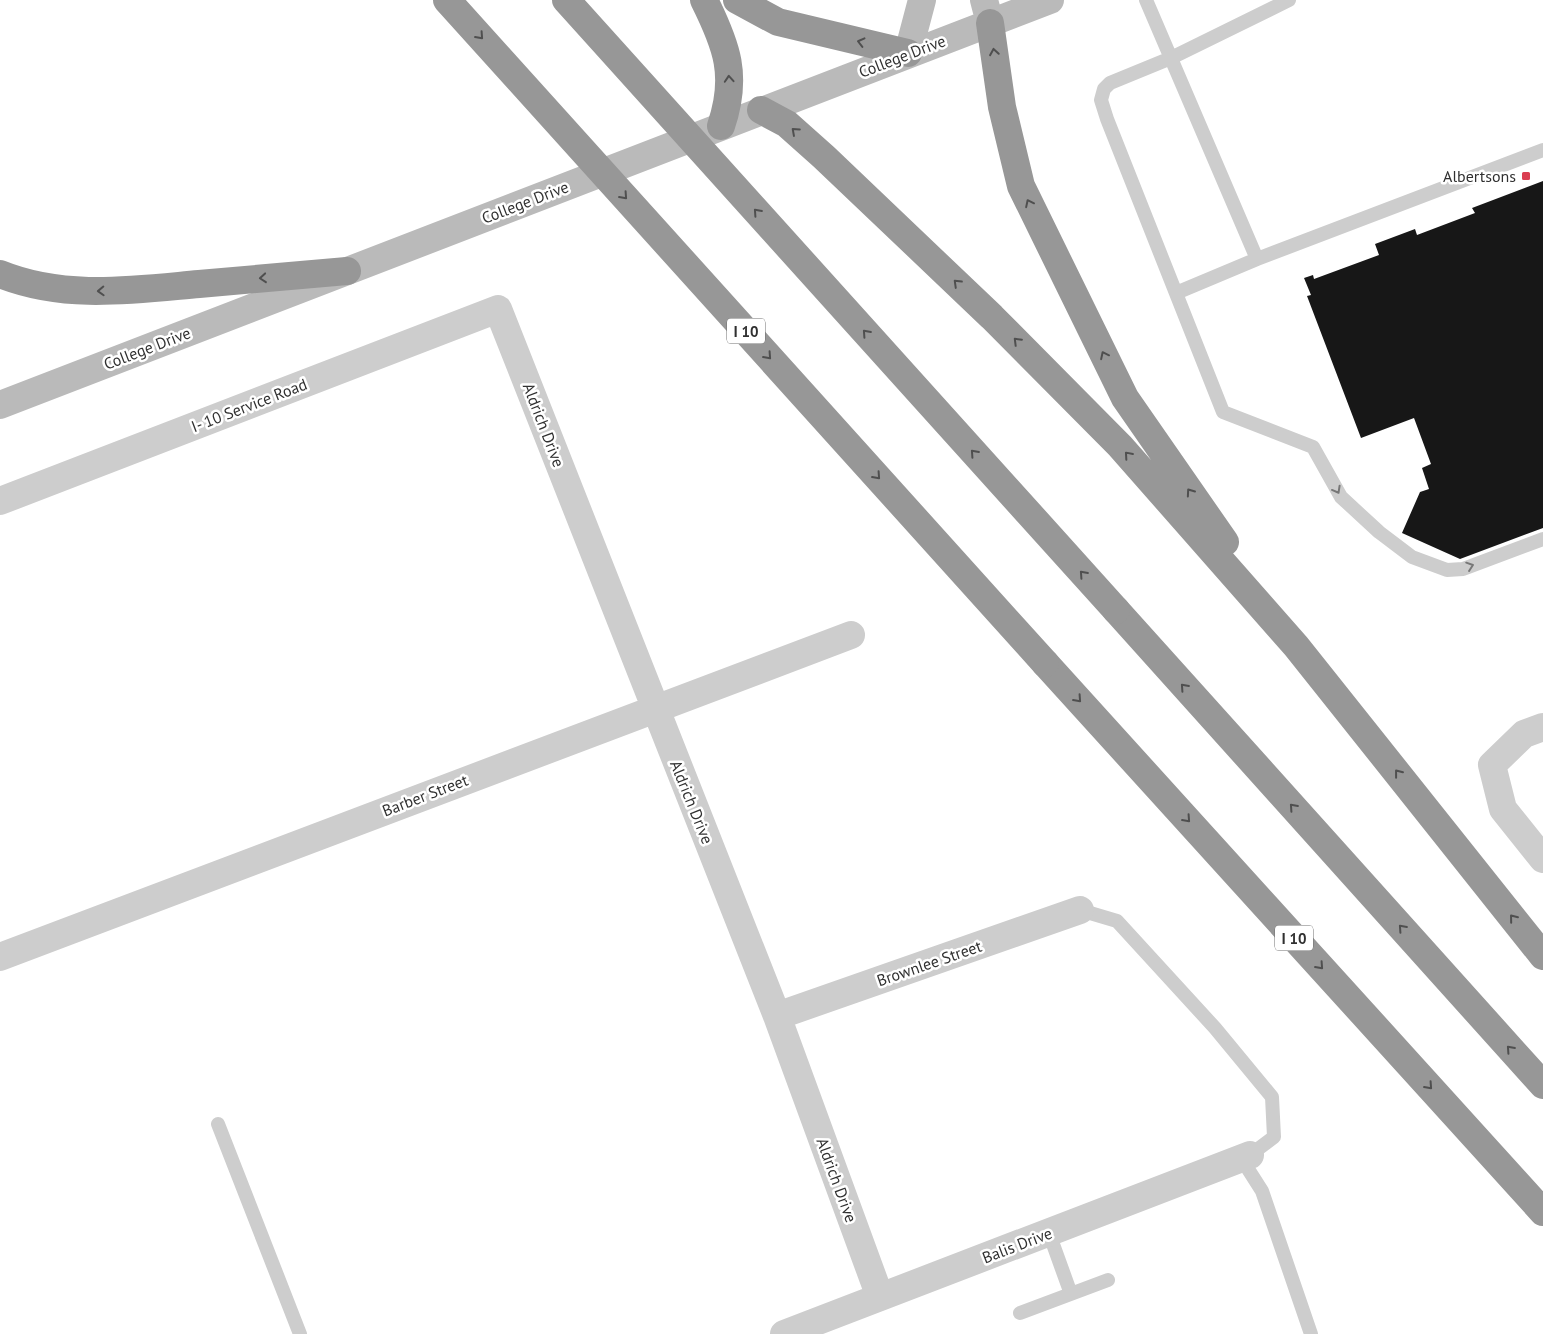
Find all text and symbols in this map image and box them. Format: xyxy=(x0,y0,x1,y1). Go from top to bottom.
street label: College Drive xyxy=(856,30,948,82)
one-way arrow xyxy=(474,31,483,40)
one-way arrow xyxy=(856,37,865,48)
one-way arrow xyxy=(990,48,1000,56)
one-way arrow xyxy=(724,74,735,82)
one-way arrow xyxy=(791,128,800,137)
place label: Albertsons xyxy=(1443,166,1516,186)
marker: Albertsons xyxy=(1520,170,1532,182)
street label: College Drive xyxy=(479,176,571,228)
one-way arrow xyxy=(618,190,627,199)
one-way arrow xyxy=(1025,199,1035,208)
one-way arrow xyxy=(754,208,763,217)
one-way arrow xyxy=(259,273,267,284)
one-way arrow xyxy=(953,280,962,289)
one-way arrow xyxy=(97,286,104,296)
road number: I 10 xyxy=(727,318,765,344)
street label: College Drive xyxy=(101,322,193,374)
one-way arrow xyxy=(863,329,872,338)
one-way arrow xyxy=(1013,338,1022,347)
one-way arrow xyxy=(762,350,771,359)
one-way arrow xyxy=(1100,351,1110,360)
street label: I- 10 Service Road xyxy=(188,374,310,436)
street label: Aldrich Drive xyxy=(519,380,569,470)
one-way arrow xyxy=(971,450,980,459)
one-way arrow xyxy=(1126,452,1134,461)
one-way arrow xyxy=(871,471,880,480)
one-way arrow xyxy=(1331,484,1341,493)
one-way arrow xyxy=(1187,488,1196,498)
one-way arrow xyxy=(1465,562,1474,572)
one-way arrow xyxy=(1080,571,1089,580)
one-way arrow xyxy=(1181,683,1190,692)
one-way arrow xyxy=(1072,694,1081,703)
street label: Aldrich Drive xyxy=(666,757,718,847)
street label: Barber Street xyxy=(379,769,471,820)
one-way arrow xyxy=(1395,770,1403,779)
one-way arrow xyxy=(1290,804,1299,813)
one-way arrow xyxy=(1181,814,1190,823)
one-way arrow xyxy=(1510,915,1518,924)
one-way arrow xyxy=(1399,925,1408,934)
road number: I 10 xyxy=(1275,926,1313,950)
street label: Brownlee Street xyxy=(874,936,985,990)
one-way arrow xyxy=(1314,960,1323,969)
one-way arrow xyxy=(1507,1046,1516,1055)
one-way arrow xyxy=(1423,1081,1432,1090)
street label: Aldrich Drive xyxy=(812,1135,862,1225)
street label: Balis Drive xyxy=(979,1223,1055,1267)

